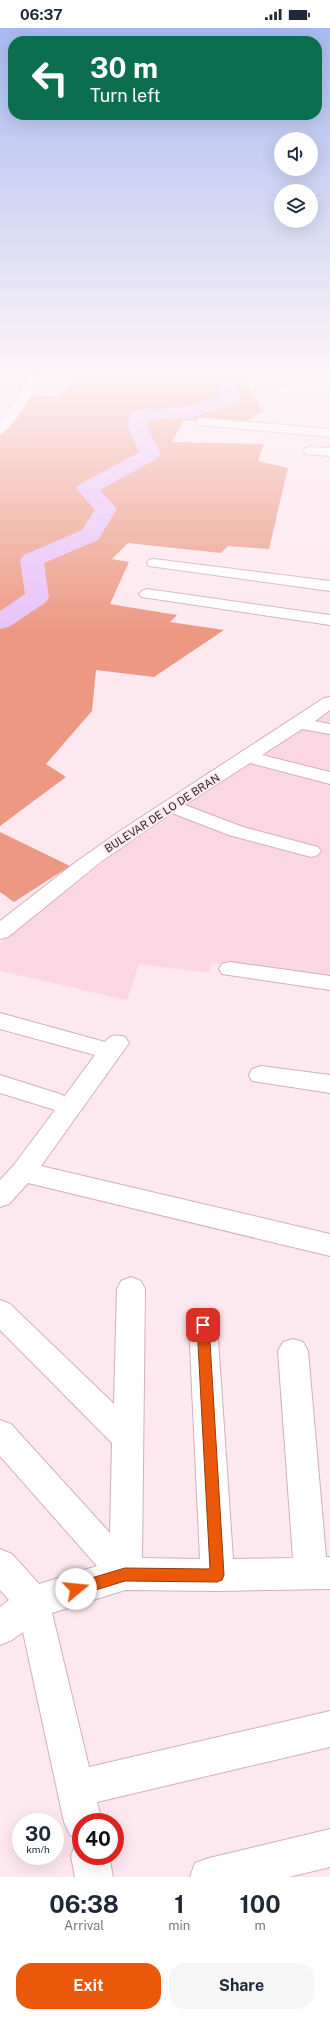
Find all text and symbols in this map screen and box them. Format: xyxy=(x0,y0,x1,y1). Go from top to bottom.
text: 06:37 xyxy=(20,6,63,23)
text: 30 m xyxy=(90,51,158,84)
icon: left xyxy=(24,52,76,104)
text: Turn left xyxy=(90,85,160,106)
map controls xyxy=(274,132,318,228)
button: sound xyxy=(274,132,318,176)
button: layers xyxy=(274,184,318,228)
street label: BULEVAR DE LO DE BRAN xyxy=(102,771,222,855)
pin xyxy=(186,1308,220,1342)
icon: arrive xyxy=(192,1314,214,1336)
position arrow xyxy=(55,1568,97,1610)
speed limit sign: 40 xyxy=(72,1813,124,1865)
text: 30 xyxy=(25,1822,51,1846)
text: km/h xyxy=(26,1843,50,1855)
text: 06:38 xyxy=(49,1890,119,1918)
text: 1 xyxy=(174,1890,184,1918)
text: 100 xyxy=(240,1890,281,1918)
text: Arrival xyxy=(64,1918,104,1933)
text: min xyxy=(168,1918,190,1933)
text: m xyxy=(255,1918,266,1933)
button: Exit xyxy=(16,1963,161,2009)
button: Share xyxy=(169,1963,314,2009)

